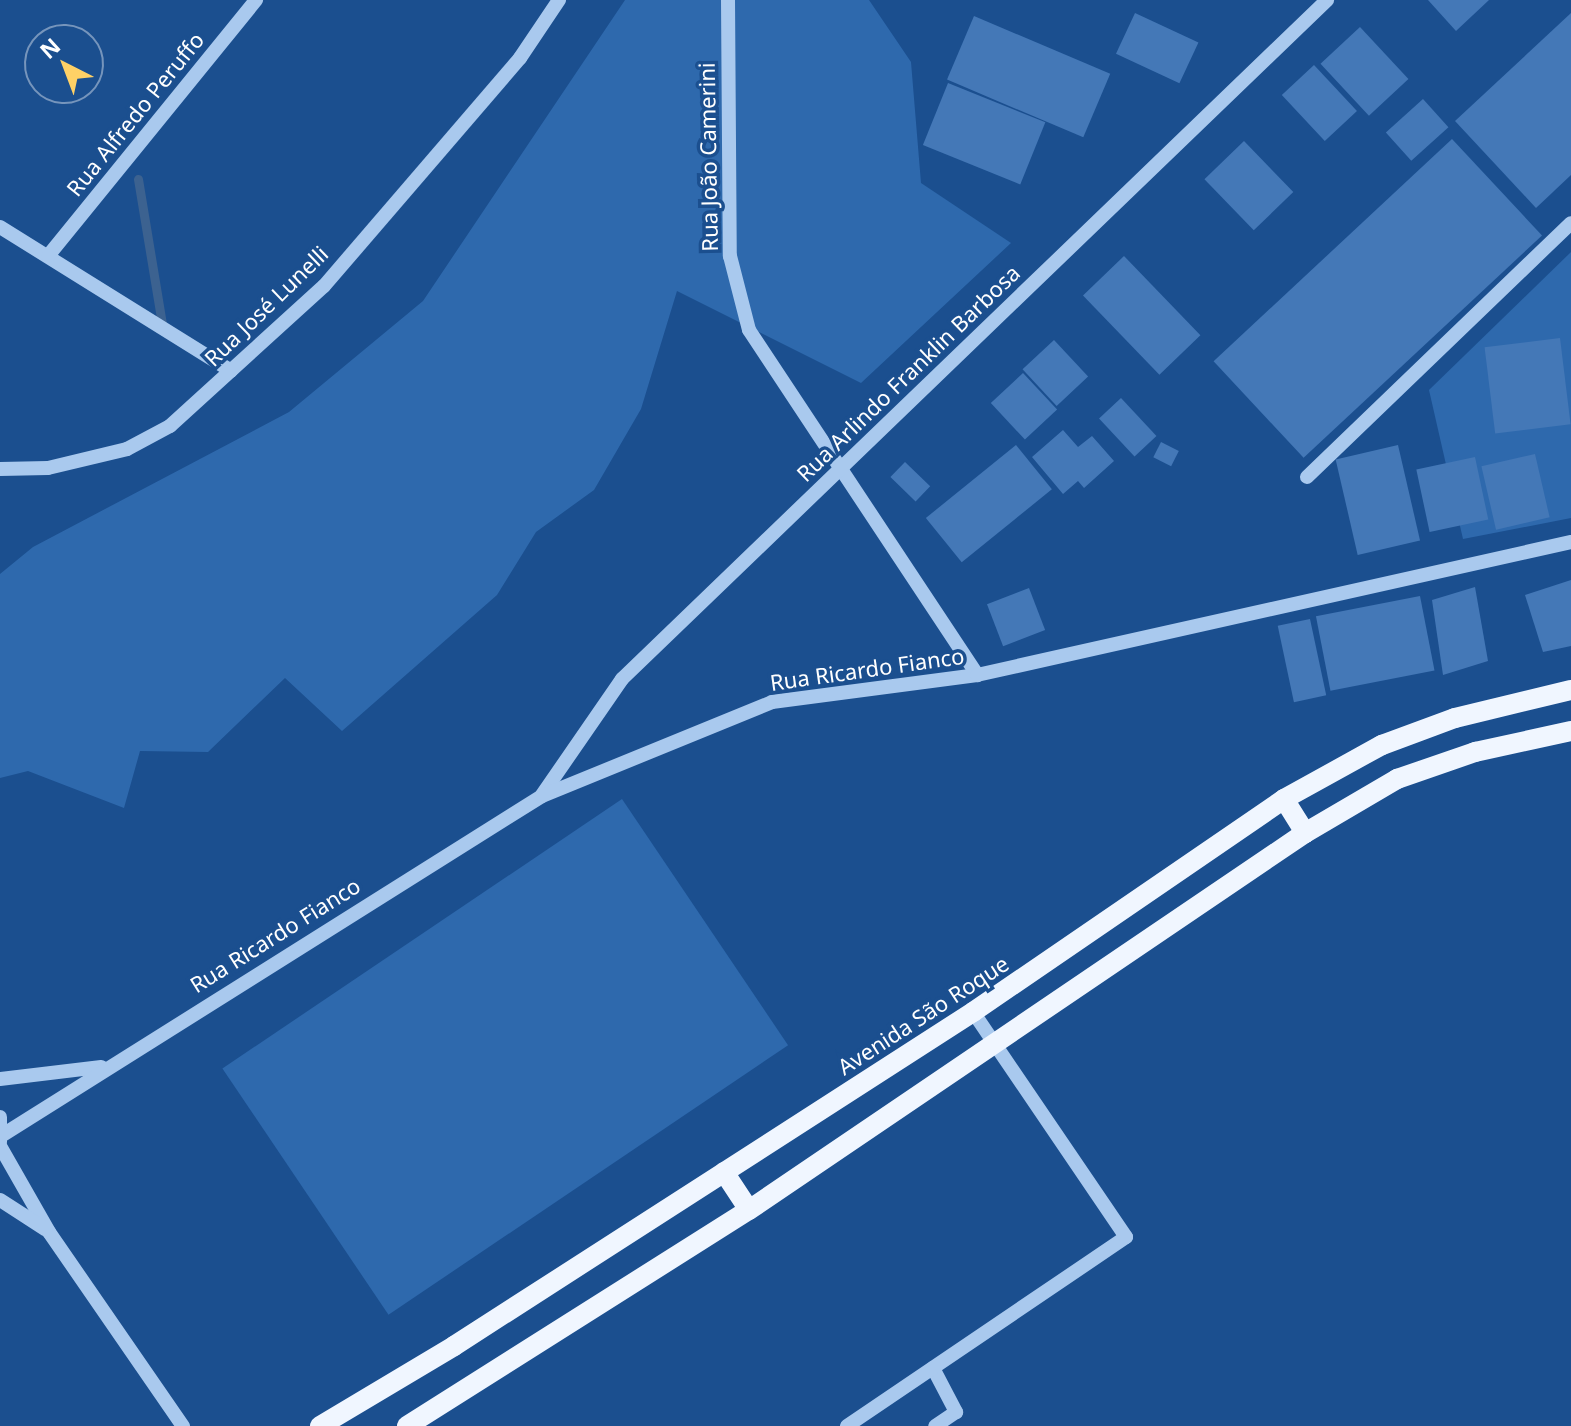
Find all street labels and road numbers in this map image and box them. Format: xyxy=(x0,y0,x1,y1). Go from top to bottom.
street label: Rua Alfredo Peruffo xyxy=(61,27,209,201)
street label: Rua João Camerini xyxy=(693,62,723,252)
street label: Rua José Lunelli xyxy=(199,240,333,372)
street label: Rua Arlindo Franklin Barbosa xyxy=(791,259,1025,487)
street label: Rua Ricardo Fianco xyxy=(768,642,966,696)
street label: Rua Ricardo Fianco xyxy=(185,872,365,998)
street label: Avenida São Roque xyxy=(833,950,1013,1080)

